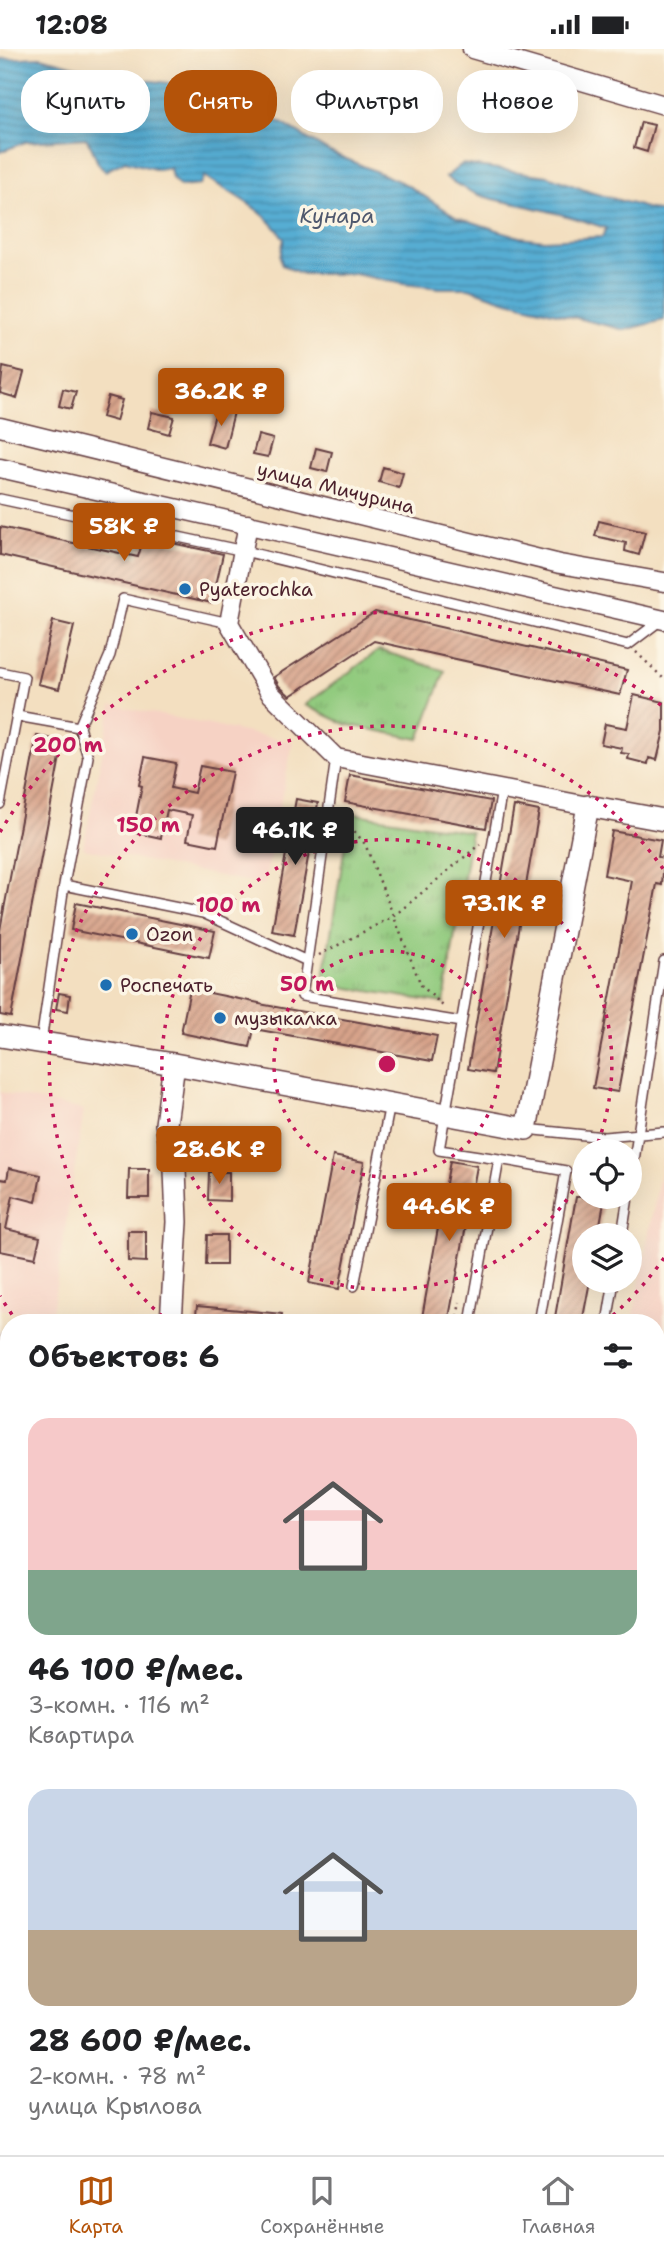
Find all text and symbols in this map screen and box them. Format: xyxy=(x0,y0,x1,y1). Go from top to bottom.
text: 12:08 xyxy=(35,7,108,42)
chip: Купить xyxy=(21,70,150,133)
chip: Снять xyxy=(164,70,277,133)
chip: Фильтры xyxy=(291,70,443,133)
chip: Новое xyxy=(457,70,578,133)
water label: Кунара xyxy=(300,202,375,230)
pin: 36.2K ₽ xyxy=(156,369,286,428)
text: 36.2K ₽ xyxy=(174,376,268,406)
street label: улица Мичурина xyxy=(255,456,418,520)
pin: 58K ₽ xyxy=(75,503,173,563)
text: 58K ₽ xyxy=(89,511,159,541)
place label: Pyaterochka xyxy=(199,577,313,602)
marker: Pyaterochka xyxy=(177,581,193,597)
text: 200 m xyxy=(33,731,103,759)
pin: 46.1K ₽ xyxy=(230,807,360,867)
text: 150 m xyxy=(116,811,180,839)
text: 46.1K ₽ xyxy=(252,815,338,845)
pin: 73.1K ₽ xyxy=(439,881,569,940)
text: 73.1K ₽ xyxy=(461,888,547,918)
text: 100 m xyxy=(196,891,260,919)
place label: Ozon xyxy=(146,922,193,947)
marker: Ozon xyxy=(124,926,140,942)
text: 50 m xyxy=(280,970,334,998)
place label: Роспечать xyxy=(120,973,213,998)
marker: Роспечать xyxy=(98,977,114,993)
place label: музыкалка xyxy=(234,1006,337,1031)
marker: музыкалка xyxy=(212,1010,228,1026)
centre of rings xyxy=(375,1052,399,1076)
pin: 28.6K ₽ xyxy=(154,1127,284,1186)
text: 28.6K ₽ xyxy=(172,1134,266,1164)
map controls xyxy=(572,1139,642,1293)
button: locate xyxy=(572,1139,642,1209)
pin: 44.6K ₽ xyxy=(384,1183,514,1243)
text: 44.6K ₽ xyxy=(403,1191,495,1221)
button: layers xyxy=(572,1223,642,1293)
text: Объектов: 6 xyxy=(28,1336,220,1377)
icon: filters xyxy=(599,1337,637,1375)
icon: home xyxy=(270,1463,396,1589)
text: 46 100 ₽/мес. xyxy=(28,1649,244,1690)
text: 3-комн. · 116 m² xyxy=(28,1690,210,1720)
text: Квартира xyxy=(28,1720,134,1750)
icon: home xyxy=(270,1834,396,1960)
text: 28 600 ₽/мес. xyxy=(28,2020,252,2061)
text: 2-комн. · 78 m² xyxy=(28,2061,206,2091)
text: улица Крылова xyxy=(28,2091,202,2121)
tab: Карта xyxy=(69,2172,123,2239)
tab: Сохранённые xyxy=(260,2172,384,2239)
tab: Главная xyxy=(522,2172,595,2239)

